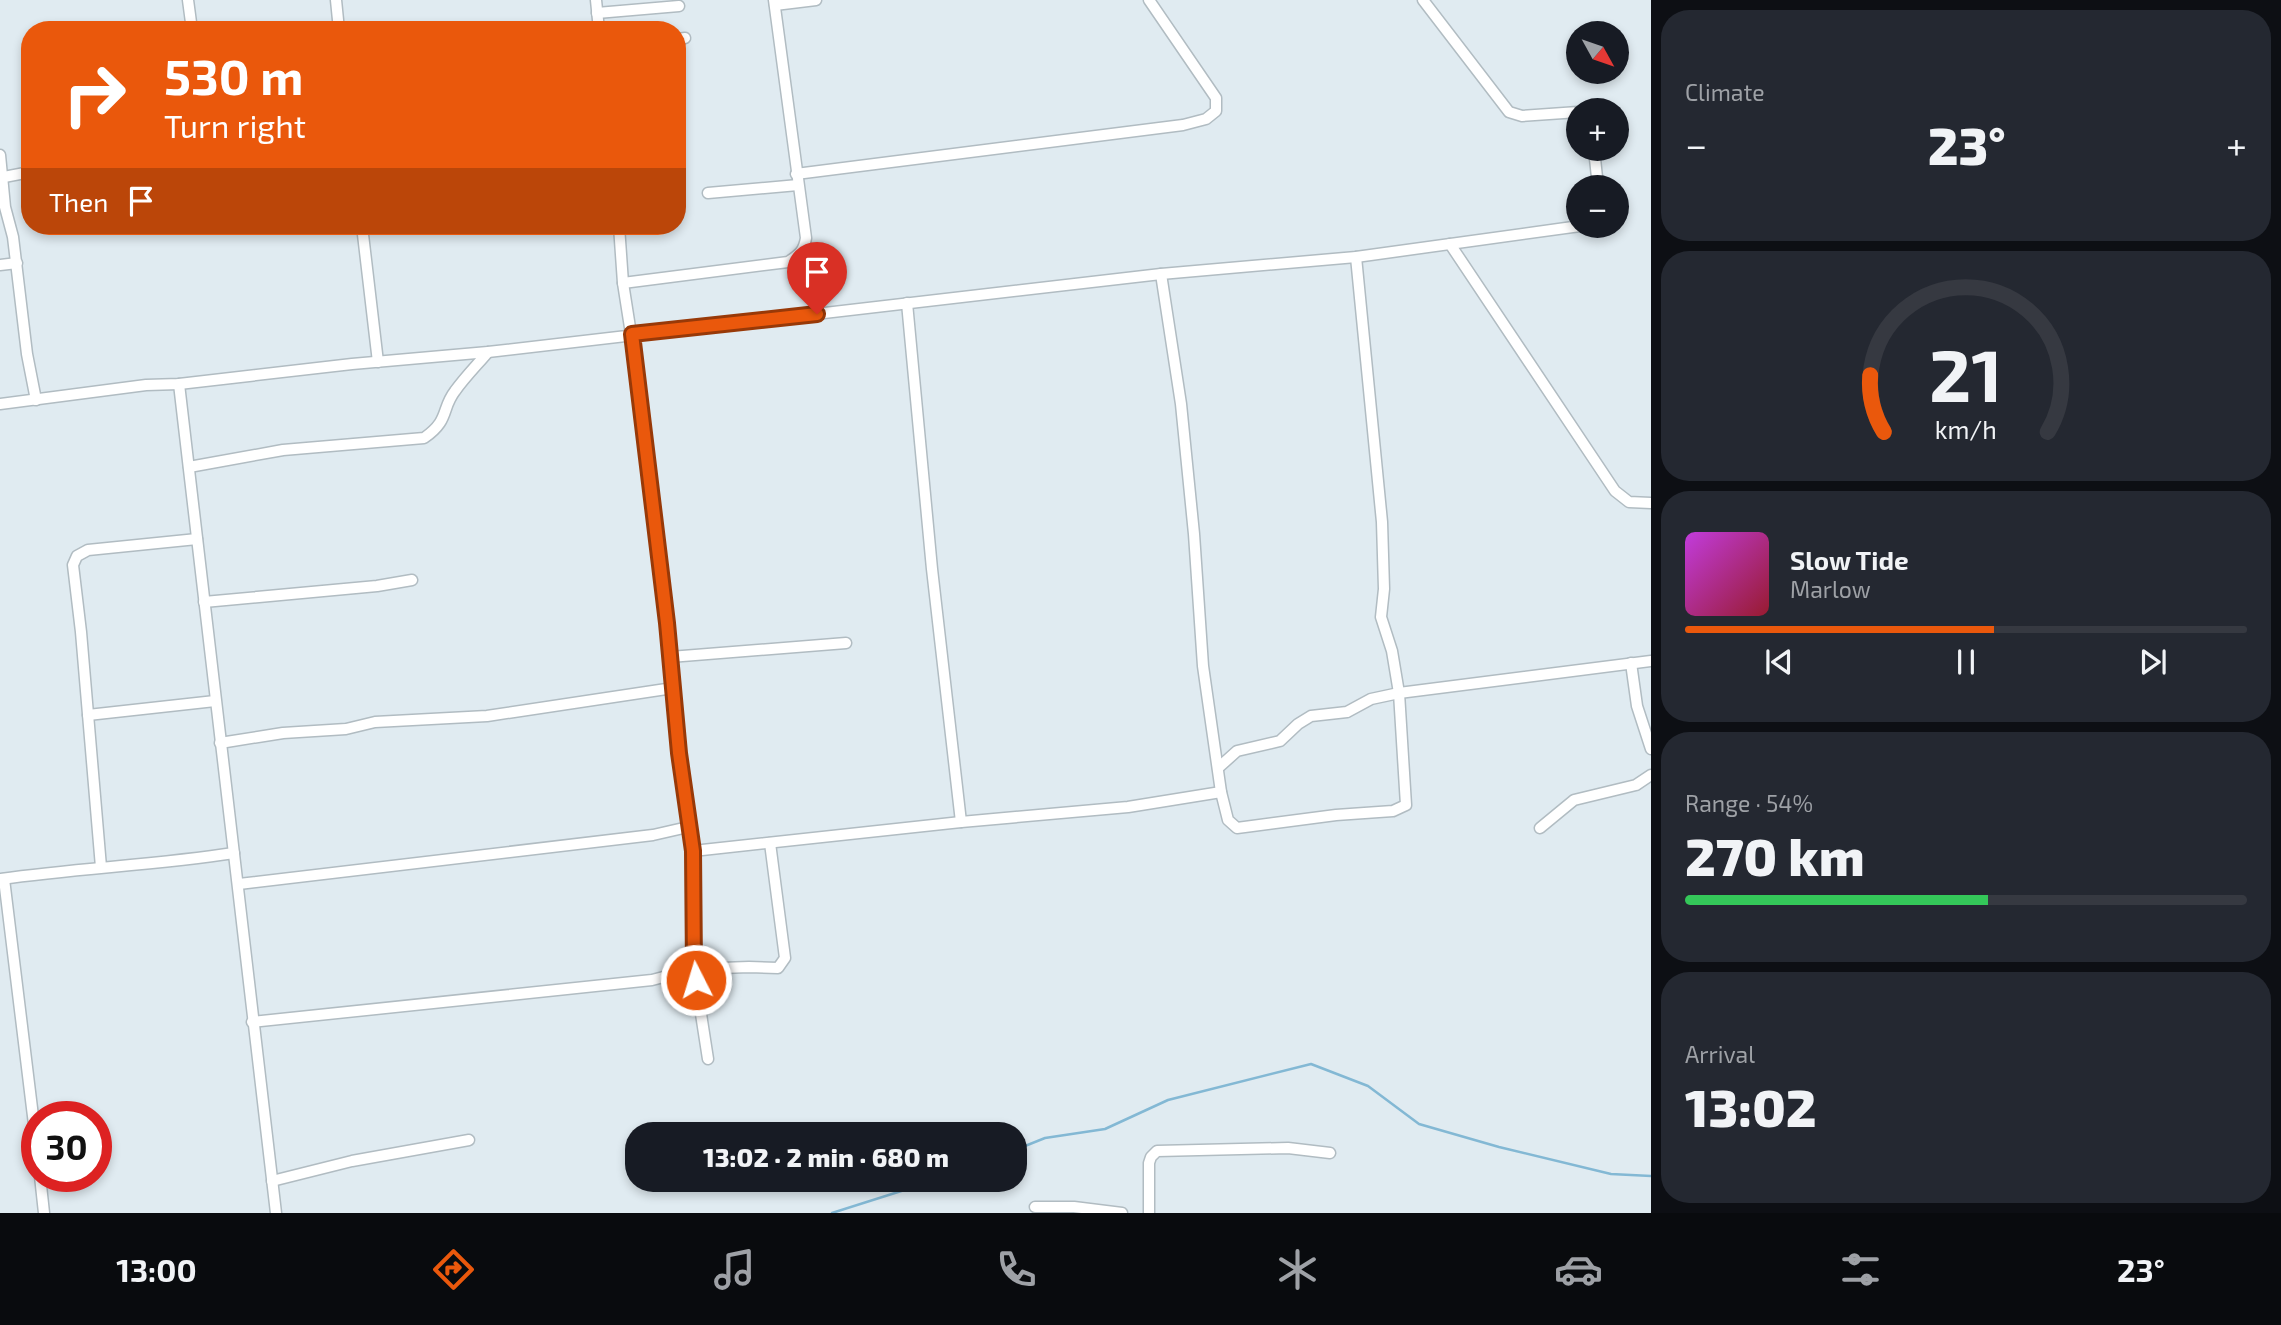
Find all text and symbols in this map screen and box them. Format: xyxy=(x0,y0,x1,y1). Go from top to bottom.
north arrow xyxy=(1566,21,1629,84)
map controls xyxy=(1566,21,1629,238)
text: 530 m xyxy=(164,46,304,105)
icon: right xyxy=(49,49,140,140)
text: Climate xyxy=(1685,78,1765,106)
button: + xyxy=(1566,98,1629,161)
text: Turn right xyxy=(164,106,306,144)
text: 23° xyxy=(1928,113,2006,175)
text: − xyxy=(1685,121,1707,167)
text: + xyxy=(2226,121,2247,167)
button: − xyxy=(1566,175,1629,238)
icon: arrive xyxy=(122,182,160,220)
text: Then xyxy=(49,186,108,217)
pin xyxy=(787,242,847,314)
icon: arrive xyxy=(798,253,836,291)
text: 21 xyxy=(1929,329,2003,417)
text: km/h xyxy=(1935,414,1997,444)
text: Slow Tide xyxy=(1790,544,1909,575)
text: Marlow xyxy=(1790,575,1871,603)
icon: previous xyxy=(1760,643,1798,681)
icon: pause xyxy=(1947,643,1985,681)
icon: next xyxy=(2134,643,2172,681)
text: Range · 54% xyxy=(1685,789,1813,817)
text: 270 km xyxy=(1685,824,1865,886)
position arrow xyxy=(659,943,733,1017)
text: Arrival xyxy=(1685,1040,1755,1068)
text: 13:02 xyxy=(1685,1075,1817,1137)
speed limit sign: 30 xyxy=(21,1101,112,1192)
text: 13:02 · 2 min · 680 m xyxy=(703,1141,949,1172)
icon: directions xyxy=(429,1245,478,1294)
icon: music xyxy=(710,1245,759,1294)
icon: phone xyxy=(992,1245,1041,1294)
icon: climate xyxy=(1273,1245,1322,1294)
icon: car xyxy=(1554,1245,1603,1294)
icon: filters xyxy=(1836,1245,1885,1294)
text: 13:00 xyxy=(116,1250,197,1288)
text: 23° xyxy=(2117,1250,2165,1288)

